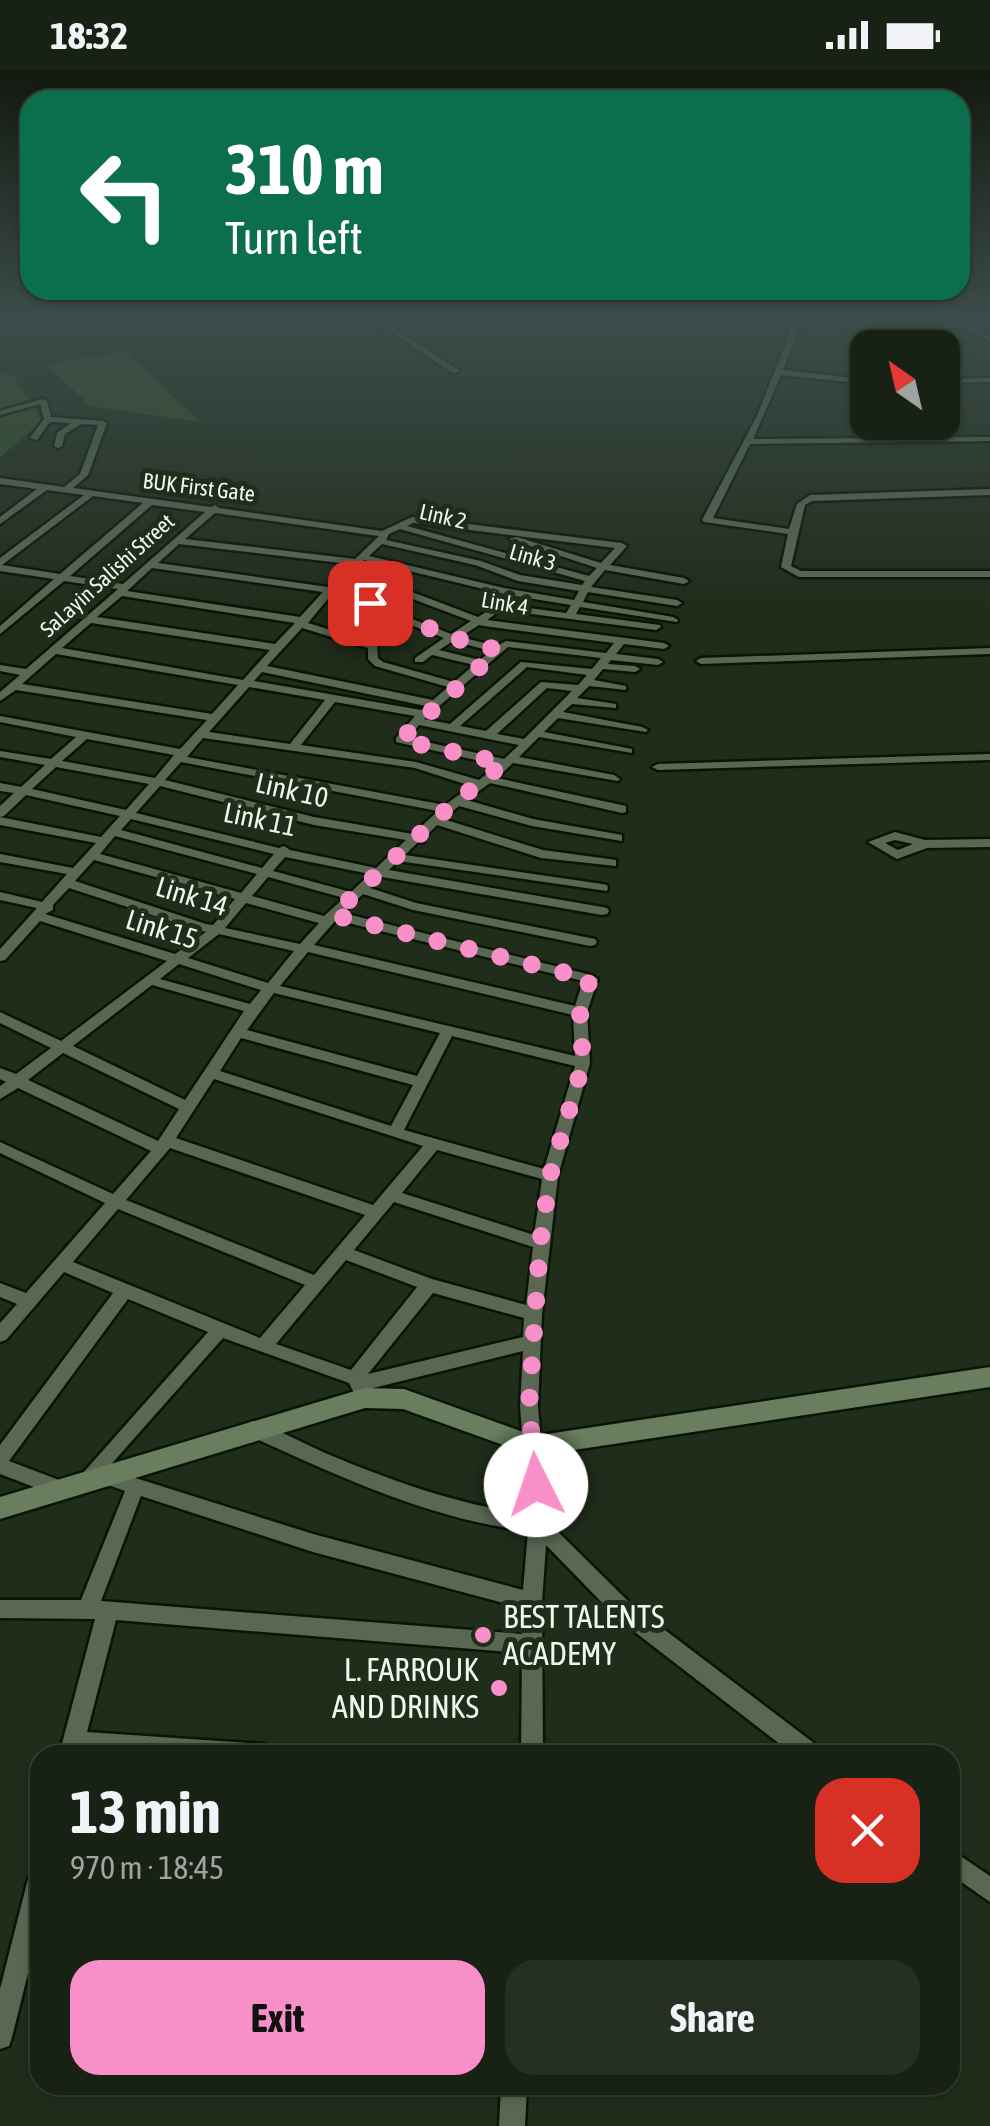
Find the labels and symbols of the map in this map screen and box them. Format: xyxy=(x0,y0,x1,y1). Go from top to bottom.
north arrow xyxy=(850,330,960,440)
street label: BUK First Gate xyxy=(141,467,257,507)
street label: Link 2 xyxy=(417,498,469,534)
street label: SaLayin Salishi Street xyxy=(35,508,179,642)
street label: Link 3 xyxy=(507,538,559,576)
pin xyxy=(328,561,413,646)
street label: Link 4 xyxy=(479,586,531,620)
street label: Link 10 xyxy=(253,766,331,814)
street label: Link 11 xyxy=(221,796,299,842)
street label: Link 14 xyxy=(152,870,232,922)
street label: Link 15 xyxy=(122,903,202,955)
position arrow xyxy=(484,1433,588,1537)
place label: BEST TALENTS ACADEMY xyxy=(503,1598,665,1672)
marker: BEST TALENTS ACADEMY xyxy=(472,1624,494,1646)
place label: L. FARROUK AND DRINKS xyxy=(332,1651,479,1725)
marker: L. FARROUK AND DRINKS xyxy=(488,1677,510,1699)

